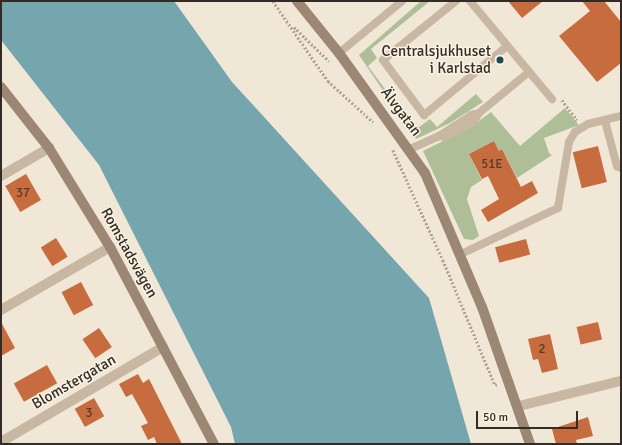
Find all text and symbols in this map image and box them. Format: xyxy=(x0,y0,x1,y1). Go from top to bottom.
place label: Centralsjukhuset i Karlstad xyxy=(382,42,491,77)
marker: Centralsjukhuset i Karlstad xyxy=(494,54,506,66)
street label: Älvgatan xyxy=(377,84,425,140)
house number: 51E xyxy=(481,156,503,172)
house number: 37 xyxy=(16,185,30,201)
street label: Romstadsvägen xyxy=(97,205,161,301)
house number: 2 xyxy=(538,341,546,357)
street label: Blomstergatan xyxy=(29,351,119,413)
scale bar xyxy=(478,403,580,429)
house number: 3 xyxy=(85,405,93,421)
text: 50 m xyxy=(483,410,508,425)

